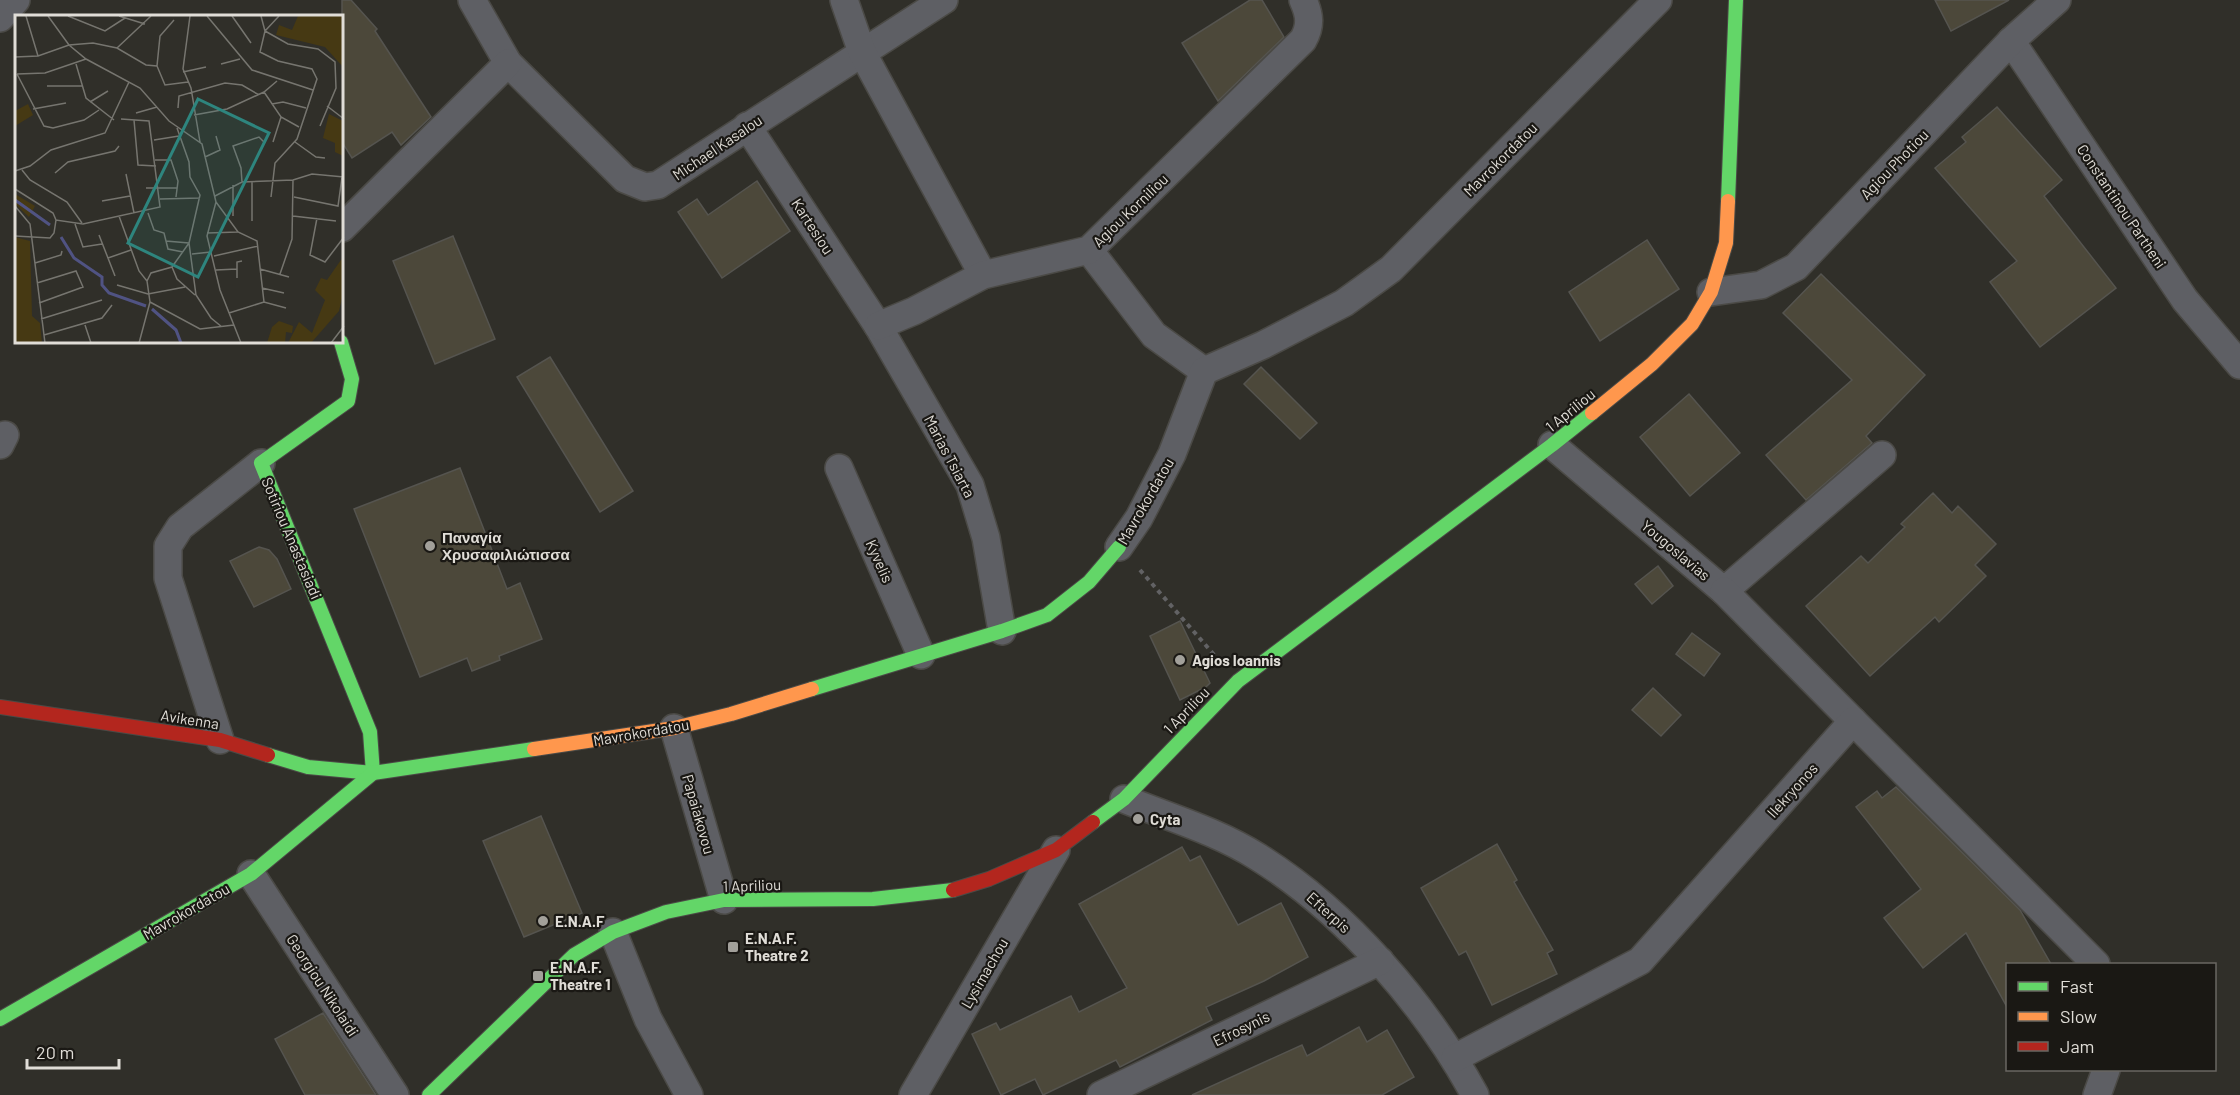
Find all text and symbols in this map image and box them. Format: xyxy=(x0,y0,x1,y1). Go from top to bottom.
inset map xyxy=(15,15,344,344)
street label: Michael Kasalou xyxy=(669,110,765,184)
street label: Mavrokordatou xyxy=(1459,118,1541,200)
street label: Agiou Photiou xyxy=(1856,125,1932,203)
street label: Constantinou Partheni xyxy=(2074,141,2170,271)
street label: Agiou Korniliou xyxy=(1089,170,1171,250)
street label: Kartesiou xyxy=(788,195,838,257)
street label: 1 Apriliou xyxy=(1542,385,1598,435)
street label: Marias Tsiarta xyxy=(921,412,979,500)
street label: Mavrokordatou xyxy=(1113,454,1177,548)
street label: Sotiriou Anastasiadi xyxy=(258,474,326,602)
street label: Yougoslavias xyxy=(1638,516,1714,584)
place label: Παναγία Χρυσαφιλιώτισσα xyxy=(442,528,571,563)
street label: Kyvelis xyxy=(863,537,897,585)
marker: Παναγία Χρυσαφιλιώτισσα xyxy=(423,539,437,553)
place label: Agios Ioannis xyxy=(1192,651,1281,669)
marker: Agios Ioannis xyxy=(1173,653,1187,667)
street label: 1 Apriliou xyxy=(1159,683,1213,737)
street label: Avikenna xyxy=(160,706,220,732)
street label: Mavrokordatou xyxy=(592,715,690,749)
street label: Ilekryonos xyxy=(1763,759,1821,821)
street label: Papaiakovou xyxy=(679,772,719,856)
place label: Cyta xyxy=(1150,810,1180,828)
marker: Cyta xyxy=(1131,812,1145,826)
street label: 1 Apriliou xyxy=(722,875,782,895)
street label: Mavrokordatou xyxy=(139,879,233,943)
street label: Efterpis xyxy=(1303,888,1355,936)
place label: E.N.A.F xyxy=(555,912,605,930)
marker: E.N.A.F xyxy=(536,914,550,928)
place label: E.N.A.F. Theatre 2 xyxy=(745,929,809,964)
street label: Georgiou Nikolaidi xyxy=(283,931,363,1039)
street label: Lysimachou xyxy=(957,935,1011,1011)
marker: E.N.A.F. Theatre 2 xyxy=(726,940,740,954)
place label: E.N.A.F. Theatre 1 xyxy=(550,958,611,993)
legend xyxy=(2006,963,2216,1071)
marker: E.N.A.F. Theatre 1 xyxy=(531,969,545,983)
text: Fast xyxy=(2060,975,2094,997)
text: Slow xyxy=(2060,1005,2097,1027)
street label: Efrosynis xyxy=(1210,1007,1272,1049)
scale bar xyxy=(27,1032,118,1070)
text: Jam xyxy=(2060,1035,2094,1057)
text: 20 m xyxy=(36,1041,74,1063)

